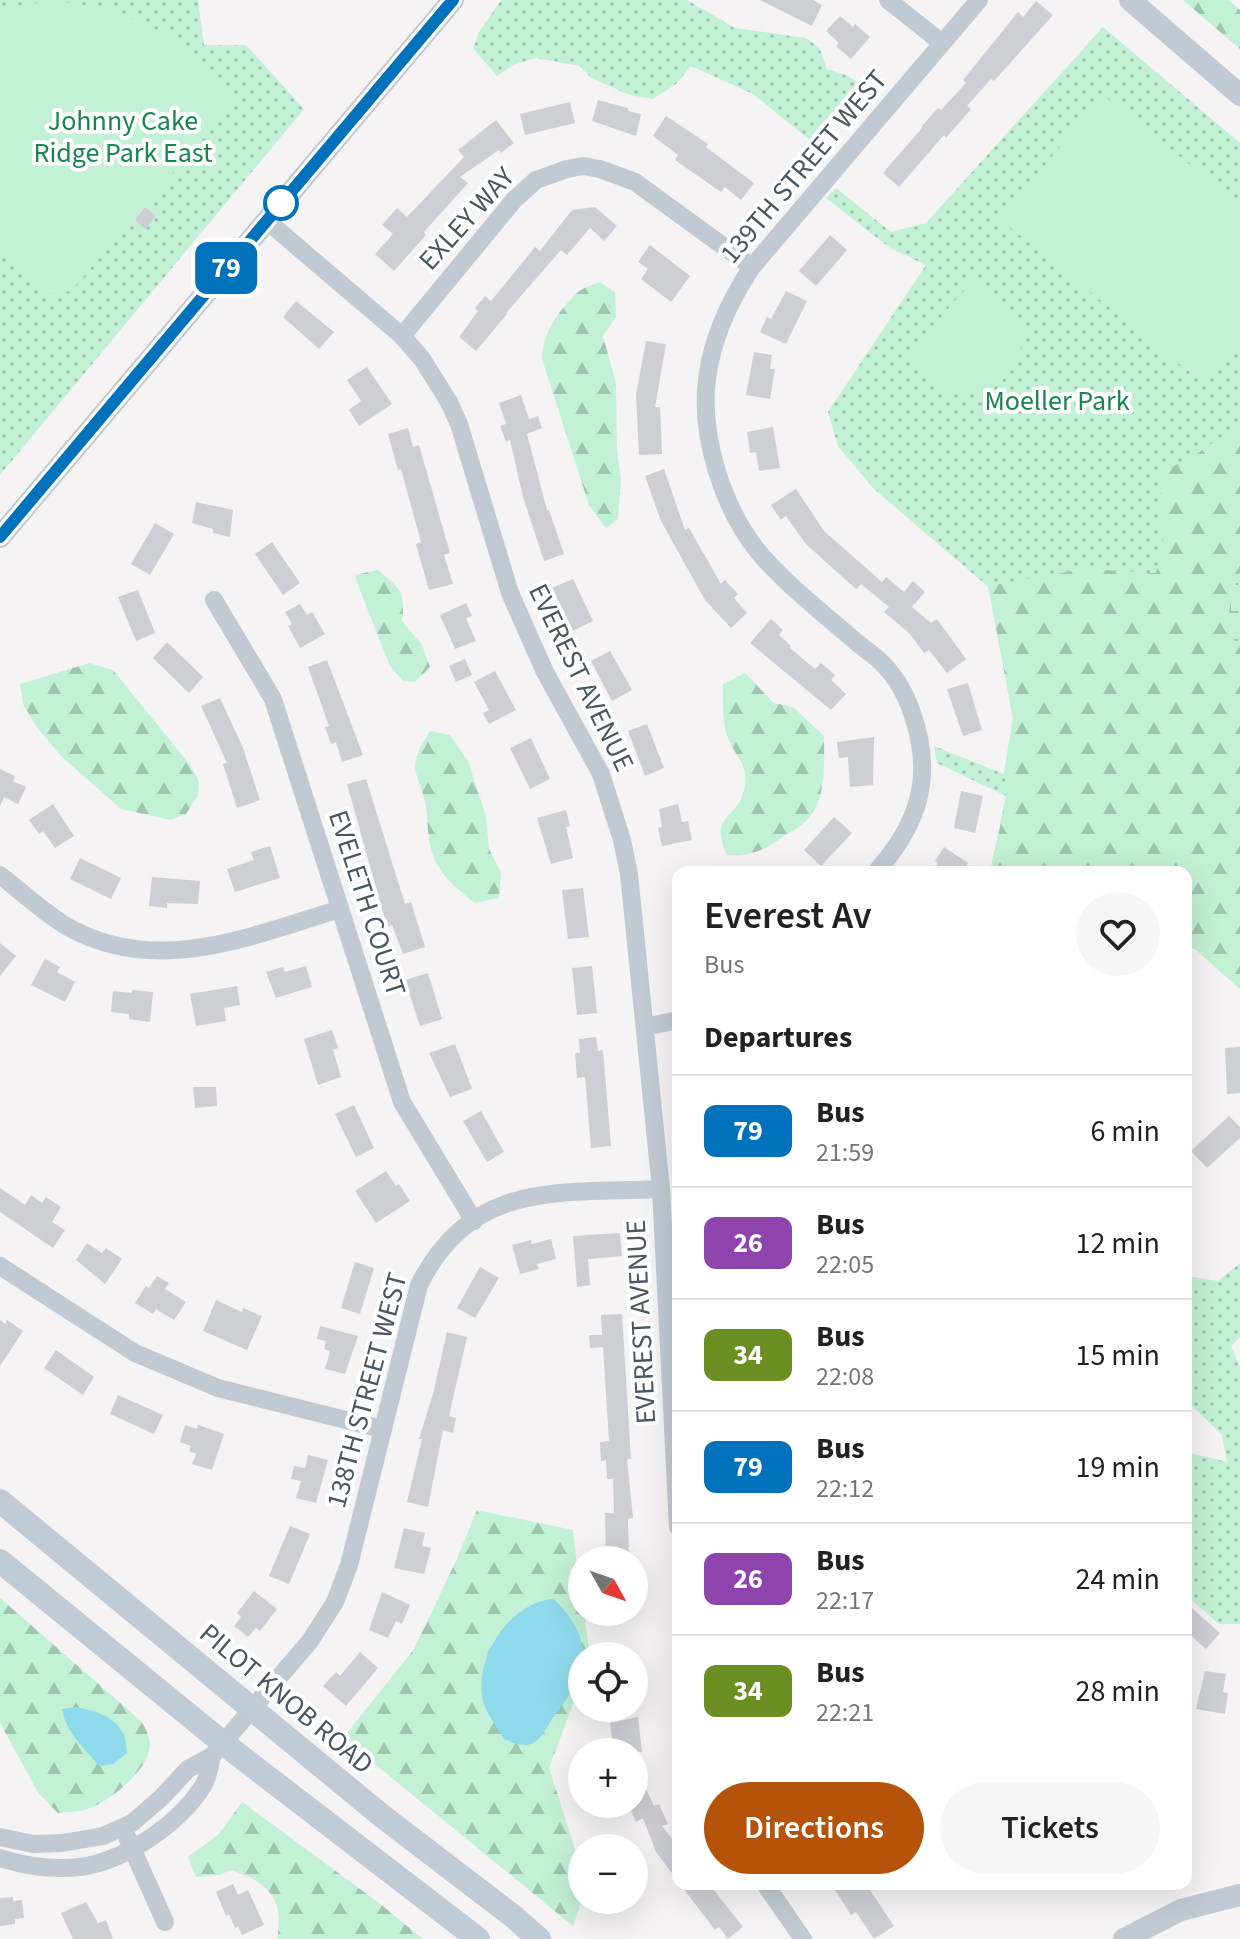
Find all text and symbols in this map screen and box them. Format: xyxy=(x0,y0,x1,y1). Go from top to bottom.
street label: 139TH STREET WEST xyxy=(711,61,897,272)
park label: Johnny Cake Ridge Park East xyxy=(33,101,213,173)
street label: EXLEY WAY xyxy=(410,158,524,279)
unlabelled marker xyxy=(264,186,298,220)
line badge: 79 xyxy=(190,242,262,294)
text: 79 xyxy=(211,248,241,288)
park label: Moeller Park xyxy=(984,381,1130,421)
street label: EVEREST AVENUE xyxy=(518,577,644,778)
street label: EVELETH COURT xyxy=(318,805,416,1002)
text: Everest Av xyxy=(704,889,871,943)
button: heart xyxy=(1076,892,1160,976)
text: Bus xyxy=(704,946,744,983)
text: Departures xyxy=(704,1016,852,1059)
text: Bus xyxy=(816,1091,864,1134)
text: 6 min xyxy=(1090,1110,1160,1153)
text: 79 xyxy=(733,1111,763,1151)
text: 21:59 xyxy=(816,1134,874,1171)
text: Bus xyxy=(816,1203,864,1246)
street label: EVEREST AVENUE xyxy=(616,1219,666,1425)
text: 12 min xyxy=(1076,1222,1160,1265)
text: 26 xyxy=(733,1223,763,1263)
text: 22:05 xyxy=(816,1246,874,1283)
street label: 138TH STREET WEST xyxy=(316,1268,418,1512)
text: Bus xyxy=(816,1315,864,1358)
text: 15 min xyxy=(1076,1334,1160,1377)
text: 34 xyxy=(733,1335,763,1375)
text: 22:08 xyxy=(816,1358,874,1395)
text: Bus xyxy=(816,1427,864,1470)
text: 19 min xyxy=(1076,1446,1160,1489)
text: 79 xyxy=(733,1447,763,1487)
text: 22:12 xyxy=(816,1470,874,1507)
text: Bus xyxy=(816,1539,864,1582)
north arrow xyxy=(568,1546,648,1626)
map controls xyxy=(568,1546,648,1914)
text: 24 min xyxy=(1076,1558,1160,1601)
text: 26 xyxy=(733,1559,763,1599)
text: 22:17 xyxy=(816,1582,874,1619)
street label: PILOT KNOB ROAD xyxy=(191,1614,382,1784)
button: locate xyxy=(568,1642,648,1722)
text: Bus xyxy=(816,1651,864,1694)
text: 28 min xyxy=(1076,1670,1160,1713)
text: 34 xyxy=(733,1671,763,1711)
text: 22:21 xyxy=(816,1694,874,1731)
button: + xyxy=(568,1738,648,1818)
button: Directions xyxy=(704,1782,924,1874)
button: Tickets xyxy=(940,1782,1160,1874)
button: − xyxy=(568,1834,648,1914)

